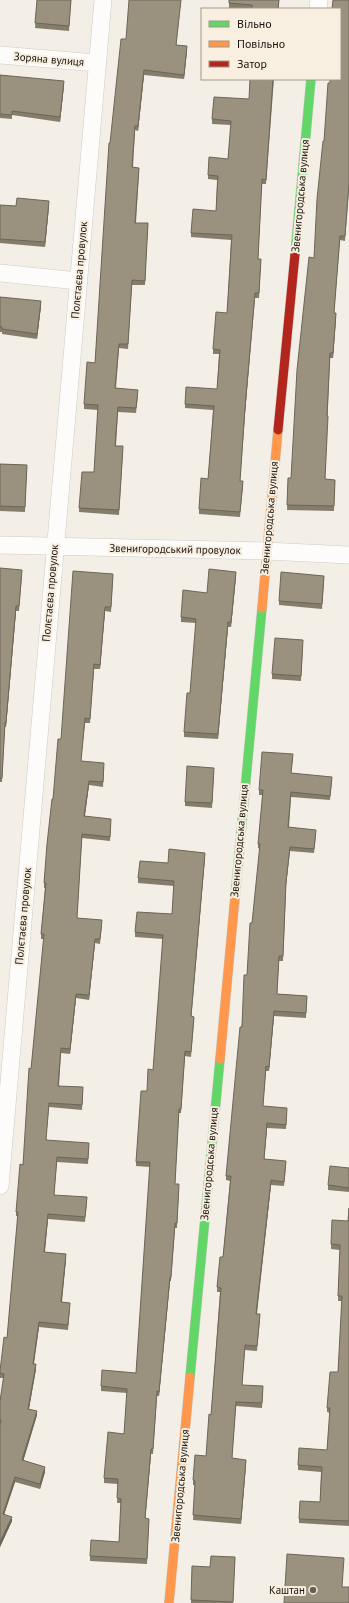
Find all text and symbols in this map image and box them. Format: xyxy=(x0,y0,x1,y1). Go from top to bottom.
legend xyxy=(201,8,341,80)
text: Вільно xyxy=(237,16,272,31)
text: Повільно xyxy=(237,36,285,51)
street label: Зоряна вулиця xyxy=(13,49,85,69)
text: Затор xyxy=(237,56,267,71)
street label: Звенигородська вулиця xyxy=(288,139,312,253)
street label: Полєтаєва провулок xyxy=(68,220,90,319)
street label: Звенигородська вулиця xyxy=(257,461,281,575)
street label: Звенигородський провулок xyxy=(109,541,242,557)
street label: Полєтаєва провулок xyxy=(39,543,61,642)
street label: Звенигородська вулиця xyxy=(227,784,251,898)
street label: Полєтаєва провулок xyxy=(12,866,34,965)
street label: Звенигородська вулиця xyxy=(197,1107,221,1221)
street label: Звенигородська вулиця xyxy=(168,1429,192,1543)
place label: Каштан xyxy=(269,1583,305,1597)
marker: Каштан xyxy=(308,1585,318,1595)

